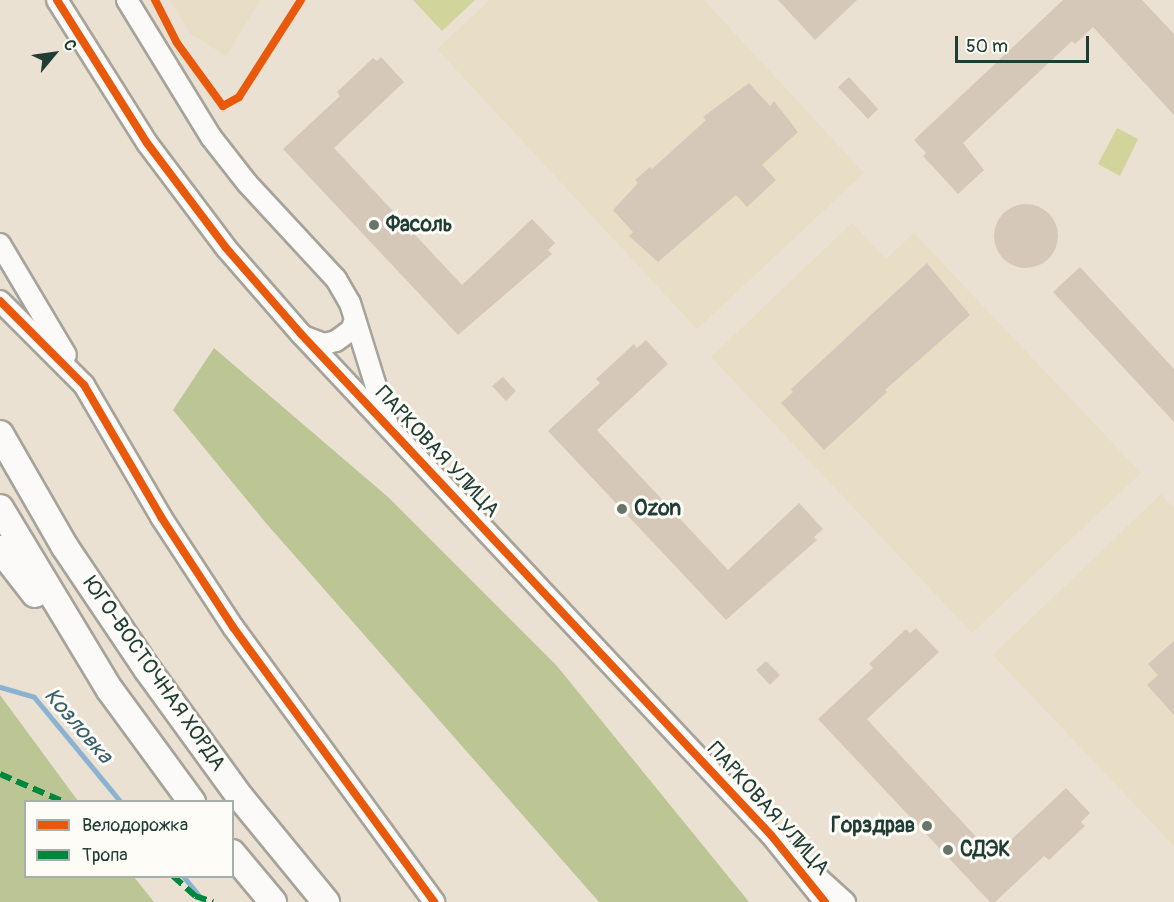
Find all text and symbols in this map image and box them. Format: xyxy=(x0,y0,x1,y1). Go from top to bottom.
north arrow xyxy=(24,24,84,84)
scale bar xyxy=(958,24,1092,62)
text: 50 m xyxy=(966,35,1008,58)
text: С xyxy=(59,36,81,54)
place label: Фасоль xyxy=(386,212,452,238)
marker: Фасоль xyxy=(367,218,381,232)
street label: ПАРКОВАЯ УЛИЦА xyxy=(370,381,504,523)
place label: Ozon xyxy=(634,496,681,522)
marker: Ozon xyxy=(615,502,629,516)
street label: ЮГО-ВОСТОЧНАЯ ХОРДА xyxy=(77,572,231,776)
water label: Козловка xyxy=(38,683,118,769)
street label: ПАРКОВАЯ УЛИЦА xyxy=(702,737,834,881)
legend xyxy=(24,800,234,878)
place label: Горздрав xyxy=(831,813,915,839)
text: Велодорожка xyxy=(82,814,188,837)
marker: Горздрав xyxy=(920,819,934,833)
place label: СДЭК xyxy=(960,837,1010,863)
marker: СДЭК xyxy=(941,843,955,857)
text: Тропа xyxy=(82,844,128,867)

